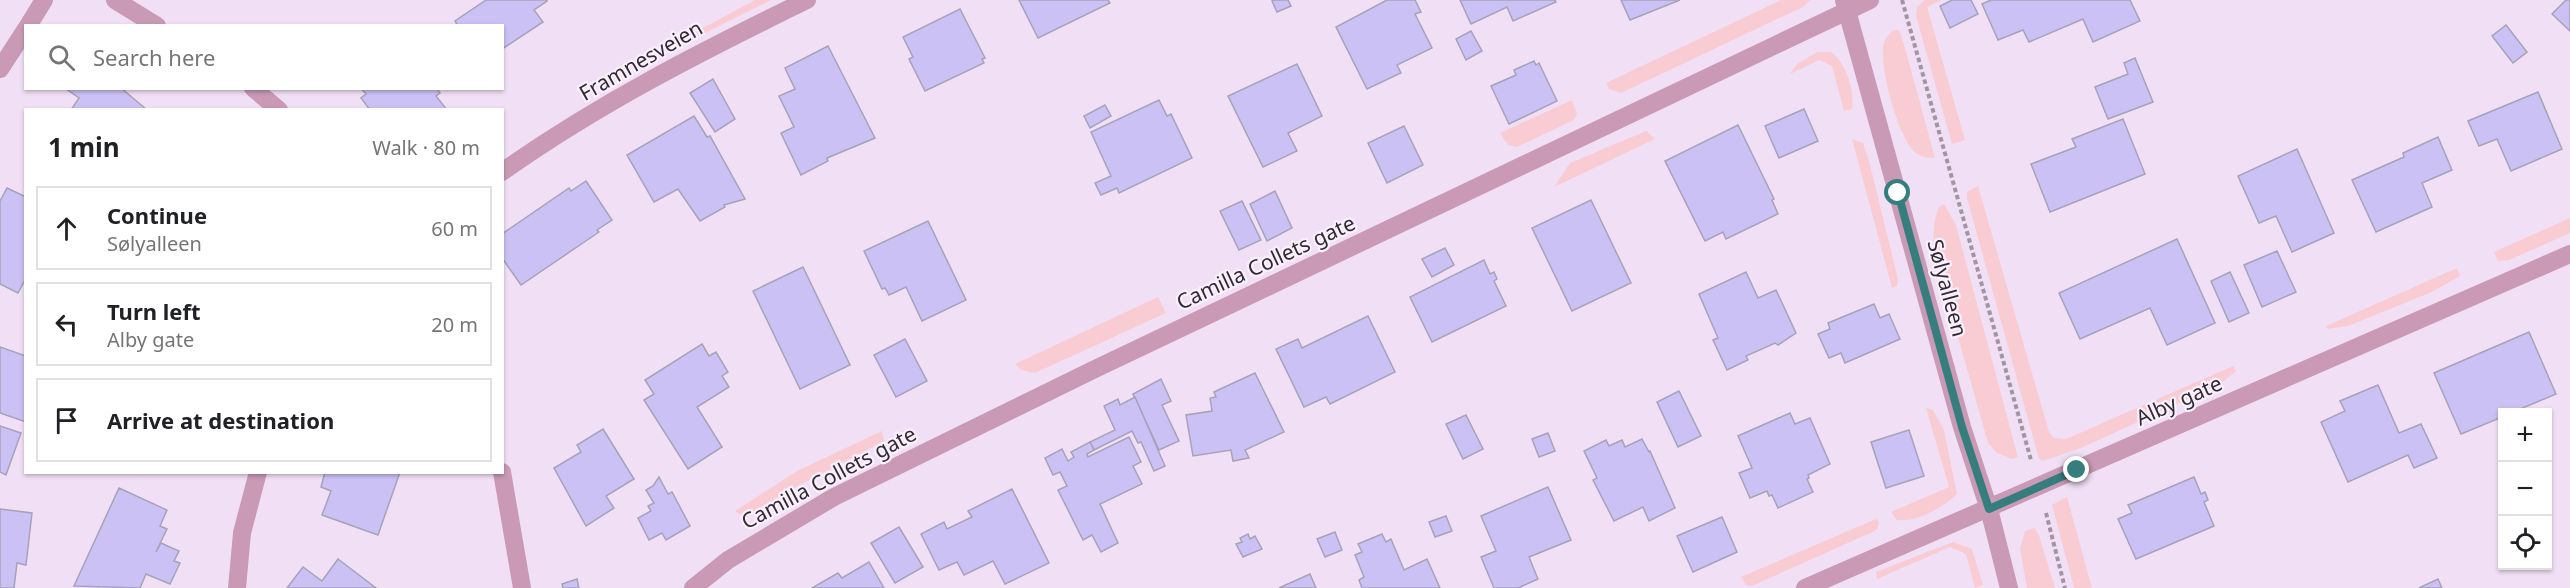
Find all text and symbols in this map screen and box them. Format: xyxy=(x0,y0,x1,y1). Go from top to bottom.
street label: Framnesveien xyxy=(574,13,707,107)
search box xyxy=(24,24,504,90)
icon: search xyxy=(45,41,78,74)
text: Search here xyxy=(93,42,215,72)
text: 1 min xyxy=(48,129,120,165)
text: Walk · 80 m xyxy=(372,134,480,161)
route start xyxy=(1884,179,1910,205)
text: Continue xyxy=(107,200,207,230)
street label: Camilla Collets gate xyxy=(1172,208,1359,316)
icon: ahead xyxy=(50,212,83,245)
text: 60 m xyxy=(431,215,478,242)
text: Sølyalleen xyxy=(107,230,202,257)
street label: Sølyalleen xyxy=(1922,236,1974,339)
text: Turn left xyxy=(107,296,201,326)
icon: left xyxy=(50,308,83,341)
text: 20 m xyxy=(431,311,478,338)
text: Alby gate xyxy=(107,326,194,353)
street label: Alby gate xyxy=(2131,369,2226,432)
icon: arrive xyxy=(50,404,83,437)
text: Arrive at destination xyxy=(107,405,334,435)
map controls xyxy=(2498,408,2552,570)
button: + xyxy=(2498,408,2552,462)
street label: Camilla Collets gate xyxy=(736,419,921,535)
route end xyxy=(2063,456,2089,482)
button: − xyxy=(2498,462,2552,516)
button: locate xyxy=(2498,516,2552,570)

